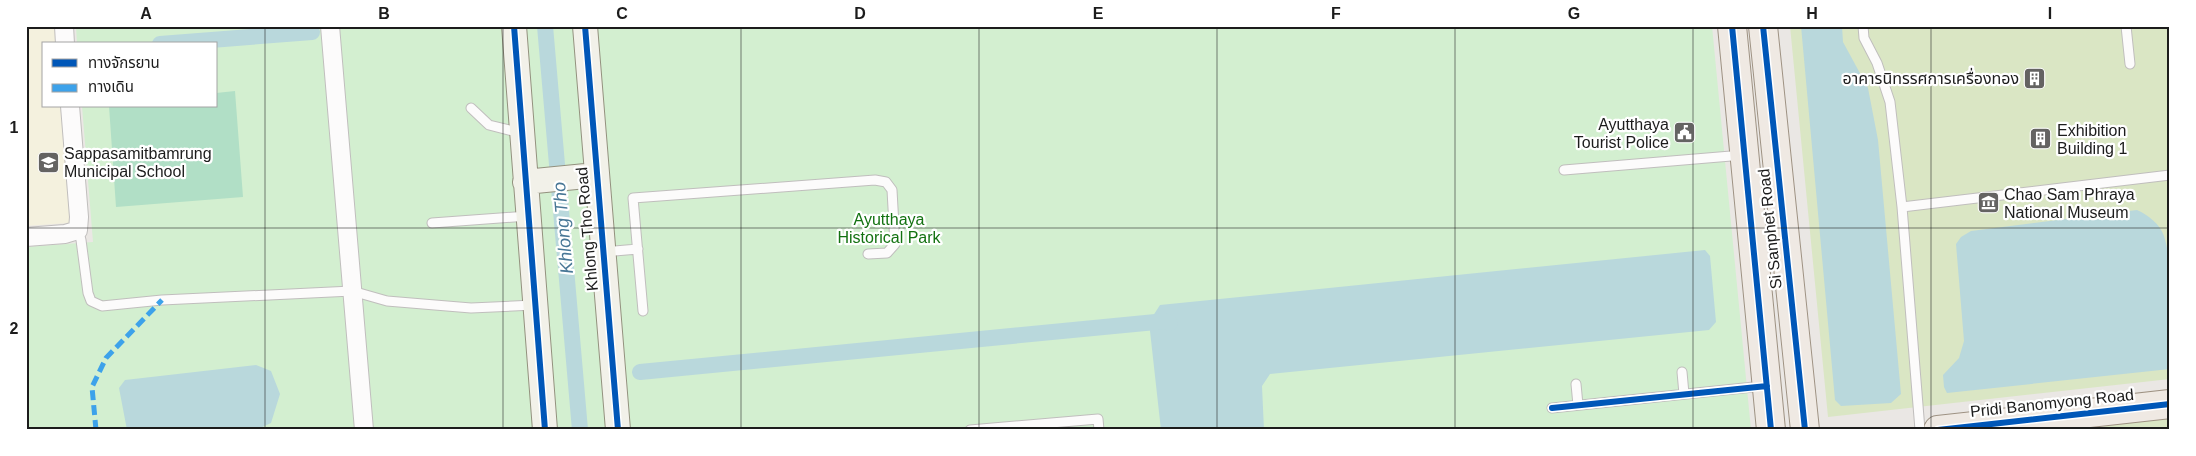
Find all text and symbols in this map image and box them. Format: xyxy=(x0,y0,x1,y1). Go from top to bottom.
text: A xyxy=(140,5,152,22)
text: B xyxy=(378,5,390,22)
text: C xyxy=(616,5,628,22)
text: D xyxy=(854,5,866,22)
text: E xyxy=(1093,5,1104,22)
text: F xyxy=(1331,5,1341,22)
text: G xyxy=(1568,5,1580,22)
text: H xyxy=(1806,5,1818,22)
text: I xyxy=(2048,5,2052,22)
legend xyxy=(42,42,218,108)
text: ทางจักรยาน xyxy=(88,54,160,71)
building icon: อาคารนิทรรศการเครื่องทอง xyxy=(2023,66,2047,90)
place label: อาคารนิทรรศการเครื่องทอง xyxy=(1843,67,2019,87)
text: ทางเดิน xyxy=(88,78,134,95)
place label: Ayutthaya Tourist Police xyxy=(1574,116,1669,151)
text: 1 xyxy=(10,119,19,136)
public building icon: Ayutthaya Tourist Police xyxy=(1673,121,1697,145)
place label: Exhibition Building 1 xyxy=(2057,122,2127,157)
building icon: Exhibition Building 1 xyxy=(2029,127,2053,151)
place label: Sappasamitbamrung Municipal School xyxy=(64,145,212,180)
school or university icon: Sappasamitbamrung Municipal School xyxy=(36,150,60,174)
street label: Khlong Tho Road xyxy=(573,166,601,292)
street label: Si Sanphet Road xyxy=(1755,168,1785,290)
water label: Khlong Tho xyxy=(549,181,577,275)
place label: Chao Sam Phraya National Museum xyxy=(2004,186,2135,221)
museum icon: Chao Sam Phraya National Museum xyxy=(1976,191,2000,215)
park label: Ayutthaya Historical Park xyxy=(837,211,942,246)
text: 2 xyxy=(10,320,19,337)
street label: Pridi Banomyong Road xyxy=(1969,386,2135,420)

